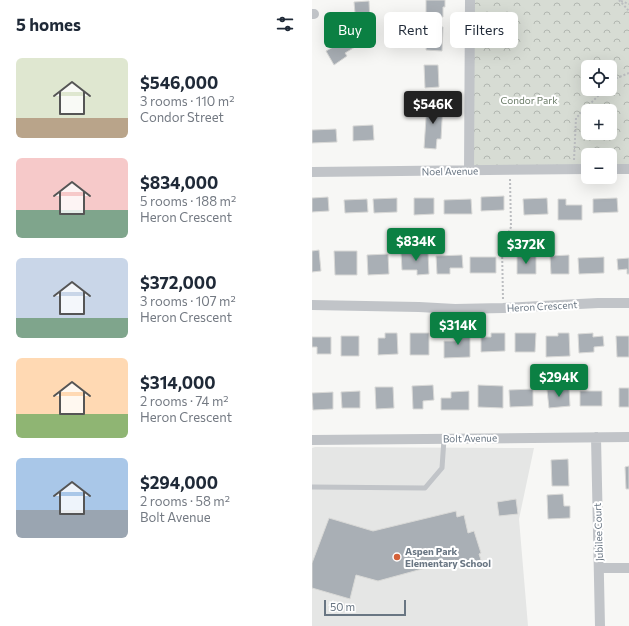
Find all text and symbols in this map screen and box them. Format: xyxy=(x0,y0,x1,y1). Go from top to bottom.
chip: Buy xyxy=(324,12,376,48)
chip: Rent xyxy=(384,12,442,48)
chip: Filters xyxy=(450,12,518,48)
icon: filters xyxy=(274,13,296,35)
text: 5 homes xyxy=(16,14,81,35)
map controls xyxy=(581,60,617,184)
button: locate xyxy=(581,60,617,96)
text: $546,000 xyxy=(140,72,218,93)
icon: home xyxy=(48,74,96,122)
pin: $546K xyxy=(405,91,461,125)
text: 3 rooms · 110 m² xyxy=(140,93,234,109)
park label: Condor Park xyxy=(500,94,558,106)
text: $546K xyxy=(413,96,453,112)
button: + xyxy=(581,104,617,140)
text: Condor Street xyxy=(140,109,224,125)
button: − xyxy=(581,148,617,184)
street label: Noel Avenue xyxy=(422,165,478,177)
text: $834,000 xyxy=(140,172,218,193)
icon: home xyxy=(48,174,96,222)
text: 5 rooms · 188 m² xyxy=(140,193,236,209)
text: Heron Crescent xyxy=(140,209,232,225)
pin: $834K xyxy=(388,228,444,262)
pin: $372K xyxy=(498,231,554,265)
text: $834K xyxy=(396,233,436,249)
text: $372K xyxy=(507,236,545,252)
text: $372,000 xyxy=(140,272,216,293)
icon: home xyxy=(48,274,96,322)
text: 3 rooms · 107 m² xyxy=(140,293,236,309)
street label: Heron Crescent xyxy=(506,298,578,314)
text: Heron Crescent xyxy=(140,309,232,325)
pin: $314K xyxy=(430,312,486,346)
text: $314K xyxy=(439,317,477,333)
pin: $294K xyxy=(531,364,587,398)
text: $294K xyxy=(539,369,579,385)
text: $314,000 xyxy=(140,372,216,393)
icon: home xyxy=(48,374,96,422)
text: 2 rooms · 74 m² xyxy=(140,393,228,409)
text: Heron Crescent xyxy=(140,409,232,425)
street label: Bolt Avenue xyxy=(443,432,497,444)
text: $294,000 xyxy=(140,472,218,493)
icon: home xyxy=(48,474,96,522)
text: 2 rooms · 58 m² xyxy=(140,493,230,509)
street label: Jubilee Court xyxy=(591,503,605,561)
text: Bolt Avenue xyxy=(140,509,211,525)
place label: Aspen Park Elementary School xyxy=(405,545,491,569)
marker: Aspen Park Elementary School xyxy=(392,552,402,562)
scale bar xyxy=(324,598,406,617)
text: 50 m xyxy=(330,600,355,613)

